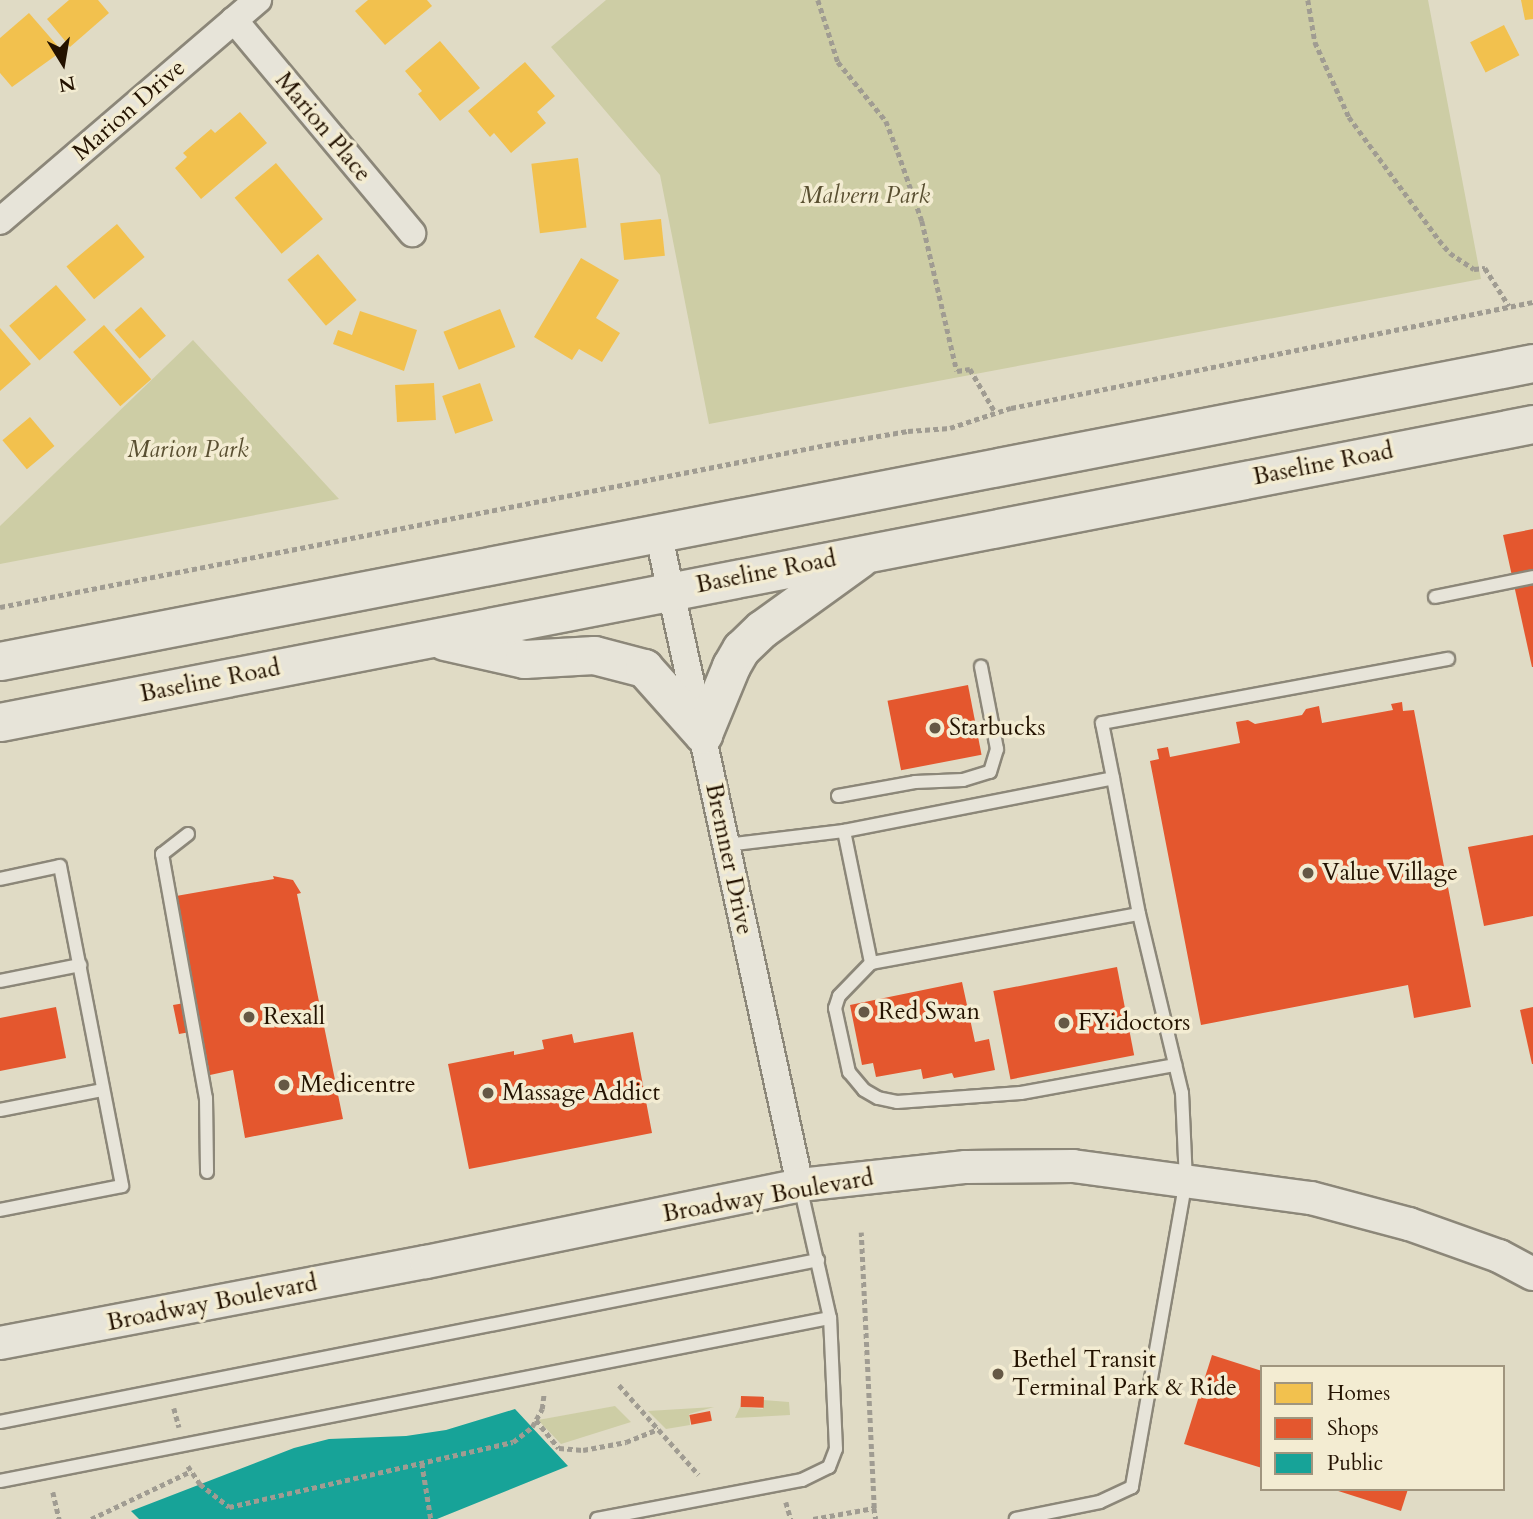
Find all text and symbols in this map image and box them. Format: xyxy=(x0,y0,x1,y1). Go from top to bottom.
north arrow xyxy=(28,28,98,98)
street label: Marion Drive xyxy=(67,53,191,167)
street label: Marion Place xyxy=(269,66,377,188)
text: N xyxy=(56,69,78,98)
park label: Malvern Park xyxy=(800,182,930,210)
park label: Marion Park xyxy=(127,436,249,464)
street label: Baseline Road xyxy=(1250,436,1396,492)
street label: Baseline Road xyxy=(693,544,839,600)
street label: Baseline Road xyxy=(137,653,283,709)
place label: Starbucks xyxy=(949,714,1046,742)
marker: Starbucks xyxy=(927,720,943,736)
street label: Bremner Drive xyxy=(699,781,759,937)
place label: Value Village xyxy=(1322,859,1458,887)
marker: Value Village xyxy=(1300,865,1316,881)
place label: Red Swan xyxy=(878,998,980,1026)
place label: Rexall xyxy=(263,1003,325,1031)
marker: Red Swan xyxy=(856,1004,872,1020)
marker: Rexall xyxy=(241,1009,257,1025)
place label: FYidoctors xyxy=(1078,1009,1190,1037)
marker: FYidoctors xyxy=(1056,1015,1072,1031)
place label: Medicentre xyxy=(300,1071,416,1099)
marker: Medicentre xyxy=(274,1075,294,1095)
place label: Massage Addict xyxy=(502,1079,660,1107)
marker: Massage Addict xyxy=(480,1085,496,1101)
street label: Broadway Boulevard xyxy=(660,1163,876,1229)
street label: Broadway Boulevard xyxy=(105,1269,319,1337)
place label: Bethel Transit Terminal Park & Ride xyxy=(1012,1346,1237,1402)
legend xyxy=(1260,1365,1505,1491)
marker: Bethel Transit Terminal Park & Ride xyxy=(990,1366,1006,1382)
text: Homes xyxy=(1327,1379,1390,1408)
text: Shops xyxy=(1327,1414,1379,1443)
text: Public xyxy=(1327,1449,1383,1478)

